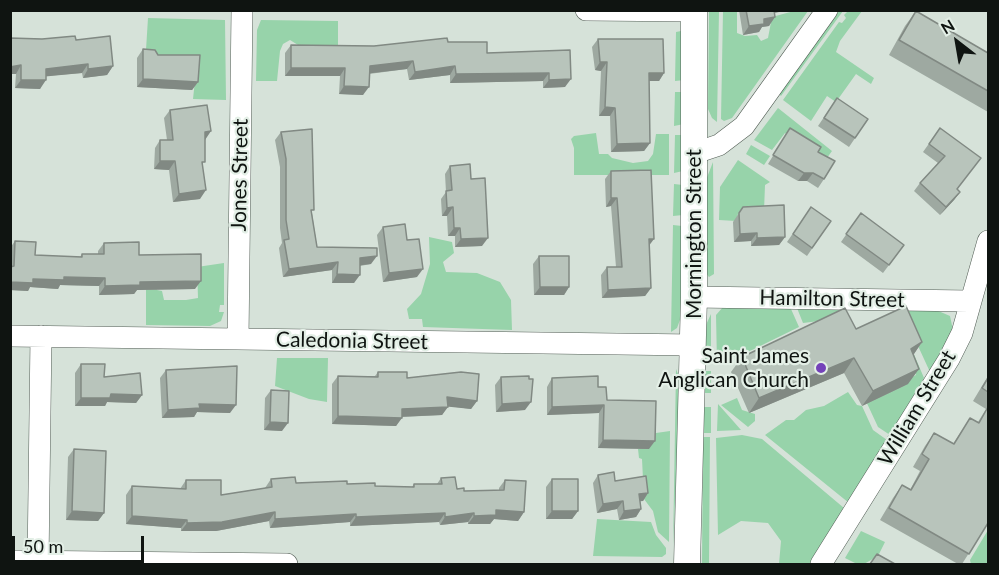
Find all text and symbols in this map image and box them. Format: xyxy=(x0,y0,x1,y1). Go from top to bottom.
north arrow xyxy=(927,12,987,72)
text: N xyxy=(937,15,958,37)
street label: Jones Street xyxy=(226,118,254,232)
street label: Mornington Street xyxy=(681,149,707,319)
street label: Hamilton Street xyxy=(759,285,905,313)
street label: Caledonia Street xyxy=(276,327,428,355)
place label: Saint James Anglican Church xyxy=(658,343,809,393)
street label: William Street xyxy=(873,346,961,470)
marker: Saint James Anglican Church xyxy=(814,361,828,375)
scale bar xyxy=(15,524,147,562)
text: 50 m xyxy=(23,535,63,557)

